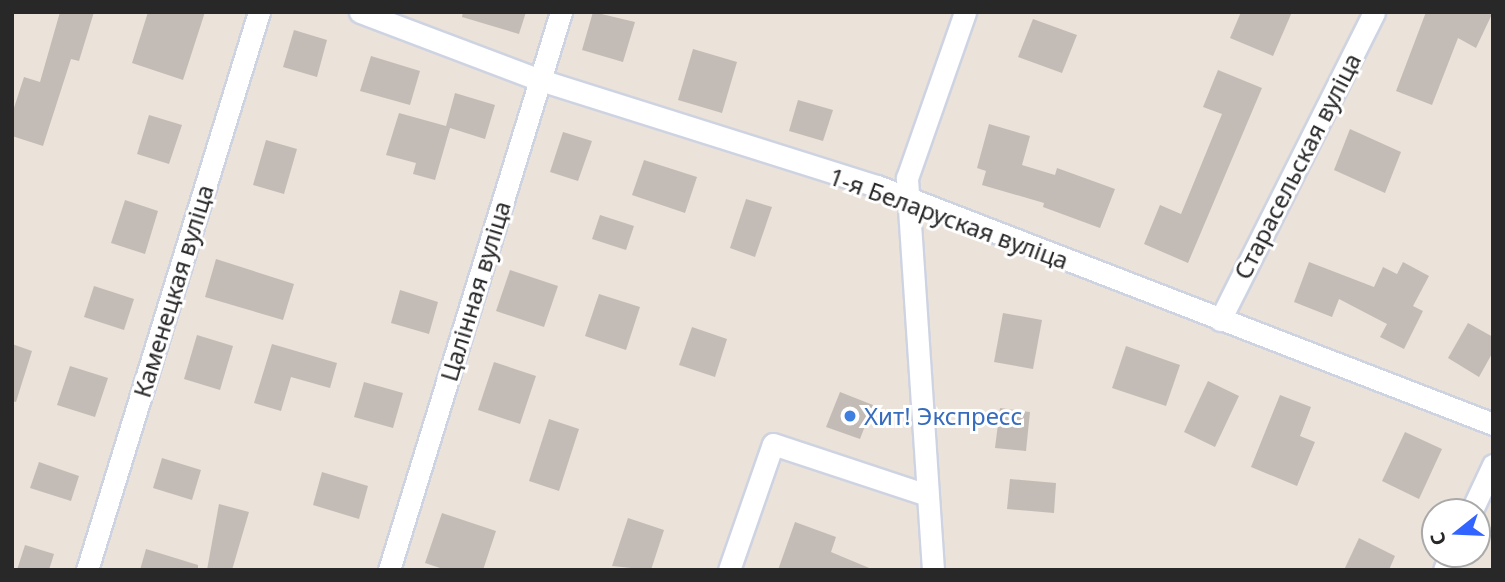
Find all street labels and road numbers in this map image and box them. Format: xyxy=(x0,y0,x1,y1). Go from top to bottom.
street label: Старасельская вуліца xyxy=(1227,48,1367,284)
street label: 1-я Беларуская вуліца xyxy=(825,161,1073,275)
street label: Каменецкая вуліца xyxy=(127,181,219,401)
street label: Цалінная вуліца xyxy=(434,197,516,385)

